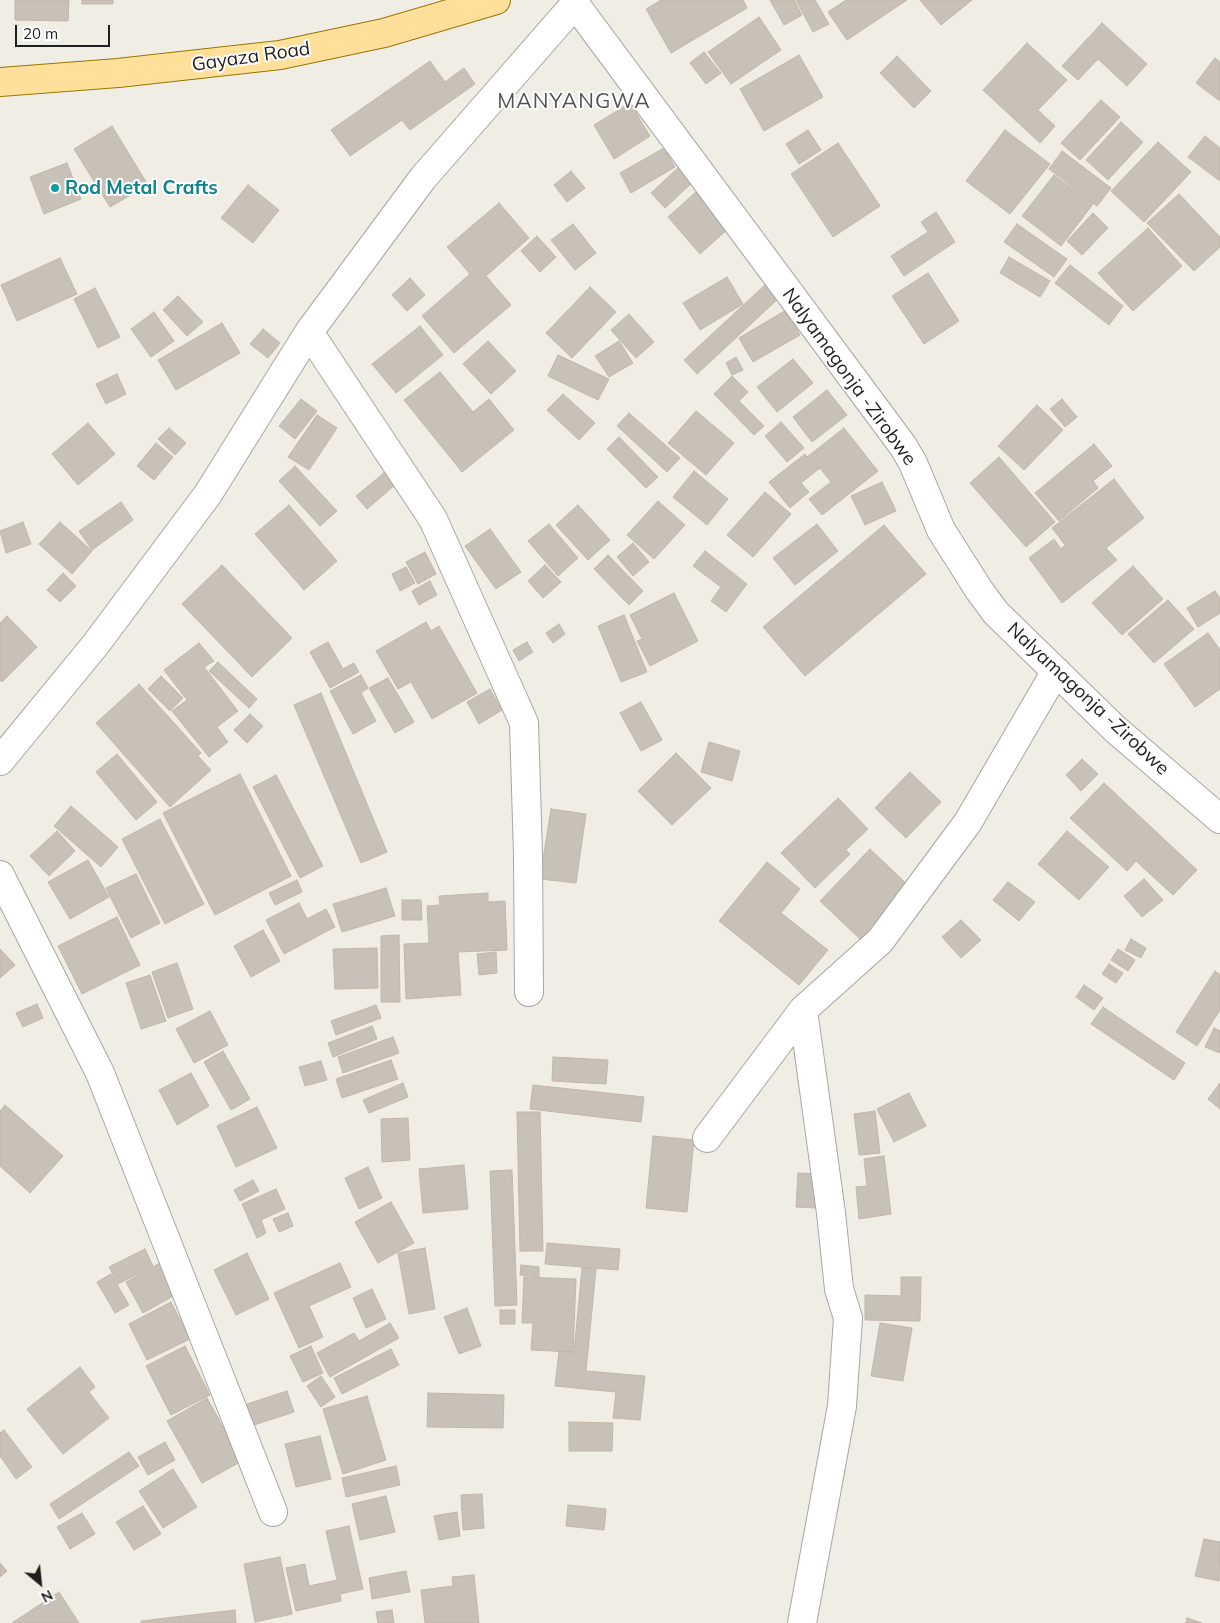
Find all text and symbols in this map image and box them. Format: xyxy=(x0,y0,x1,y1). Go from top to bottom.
scale bar xyxy=(18,15,112,47)
text: 20 m xyxy=(23,24,58,43)
street label: Gayaza Road xyxy=(190,37,312,77)
district label: MANYANGWA xyxy=(496,89,652,115)
place label: Rod Metal Crafts xyxy=(65,177,218,199)
marker: Rod Metal Crafts xyxy=(49,182,61,194)
street label: Nalyamagonja -Zirobwe xyxy=(777,284,921,470)
street label: Nalyamagonja -Zirobwe xyxy=(1002,618,1174,780)
north arrow xyxy=(15,1558,65,1608)
text: N xyxy=(38,1586,56,1607)

